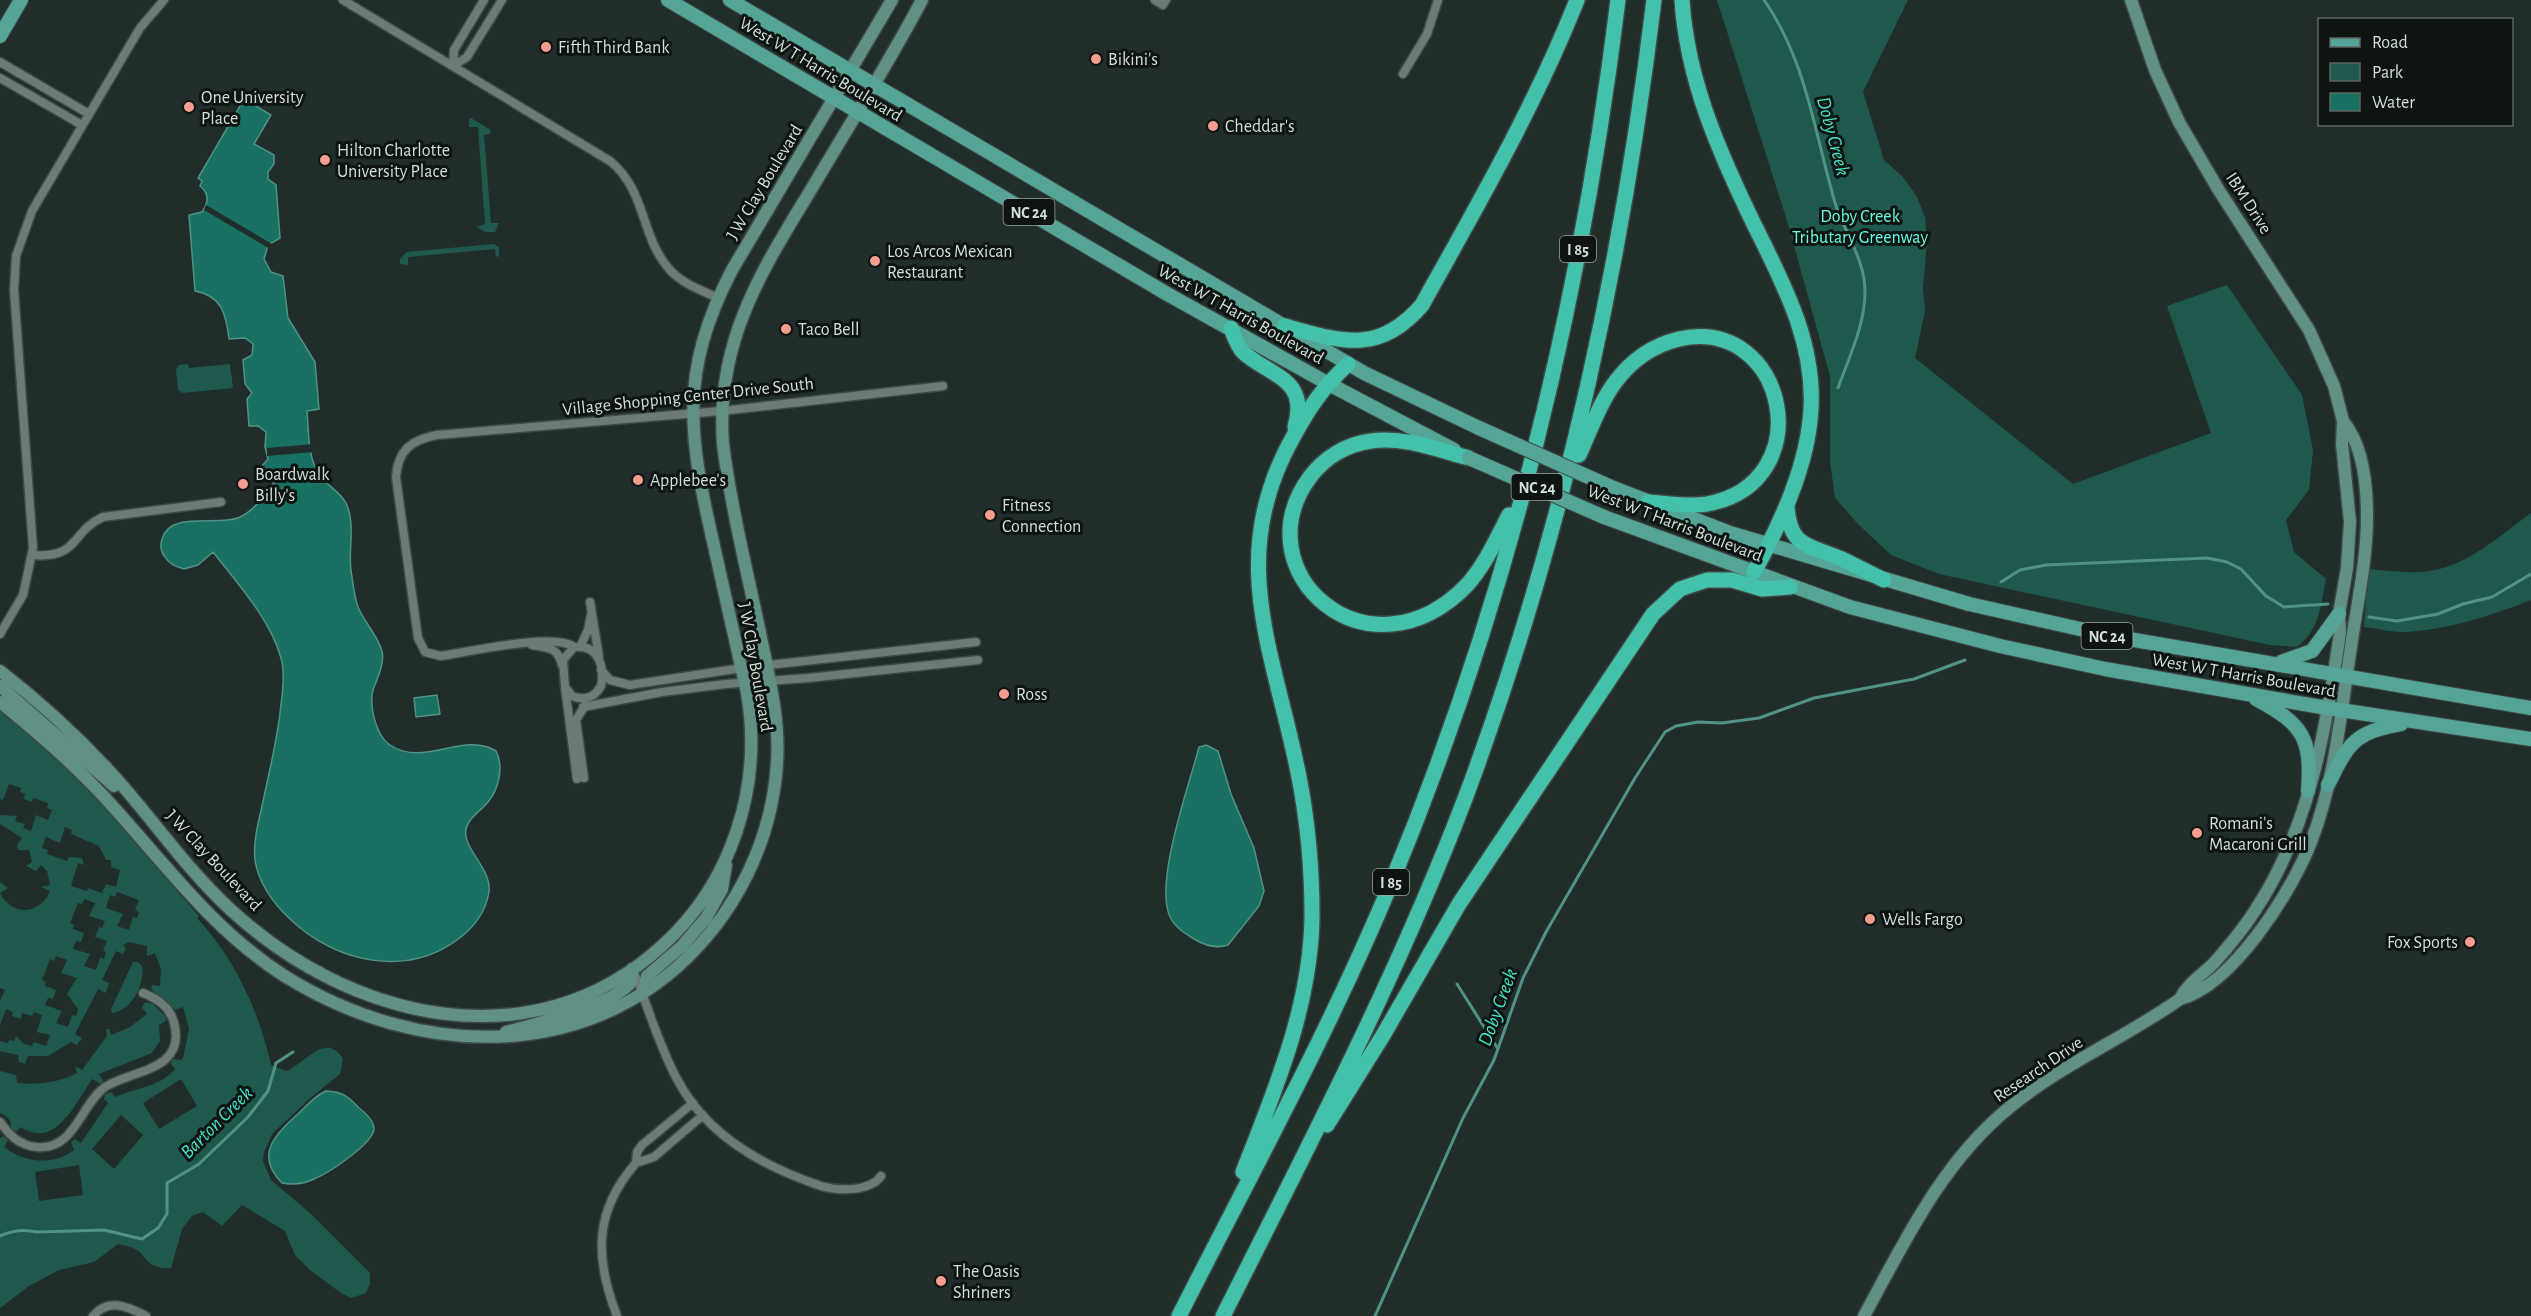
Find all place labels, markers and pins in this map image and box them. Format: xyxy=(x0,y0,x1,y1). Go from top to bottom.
place label: Fifth Third Bank xyxy=(558,39,670,57)
marker: Fifth Third Bank xyxy=(539,40,553,54)
place label: Bikini's xyxy=(1108,51,1158,69)
marker: Bikini's xyxy=(1089,52,1103,66)
place label: One University Place xyxy=(201,89,304,128)
marker: One University Place xyxy=(182,100,196,114)
place label: Cheddar's xyxy=(1225,118,1295,136)
marker: Cheddar's xyxy=(1206,119,1220,133)
place label: Hilton Charlotte University Place xyxy=(337,142,450,181)
marker: Hilton Charlotte University Place xyxy=(318,153,332,167)
place label: Los Arcos Mexican Restaurant xyxy=(887,243,1013,282)
marker: Los Arcos Mexican Restaurant xyxy=(868,254,882,268)
place label: Taco Bell xyxy=(798,321,859,339)
marker: Taco Bell xyxy=(779,322,793,336)
place label: Boardwalk Billy's xyxy=(255,466,330,505)
place label: Applebee's xyxy=(650,472,726,490)
marker: Applebee's xyxy=(631,473,645,487)
marker: Boardwalk Billy's xyxy=(236,477,250,491)
place label: Fitness Connection xyxy=(1002,497,1081,536)
marker: Fitness Connection xyxy=(983,508,997,522)
place label: Ross xyxy=(1016,686,1048,704)
marker: Ross xyxy=(997,687,1011,701)
place label: Romani's Macaroni Grill xyxy=(2209,815,2307,854)
marker: Romani's Macaroni Grill xyxy=(2190,826,2204,840)
place label: Wells Fargo xyxy=(1882,911,1963,929)
marker: Wells Fargo xyxy=(1863,912,1877,926)
place label: Fox Sports xyxy=(2387,934,2458,952)
marker: Fox Sports xyxy=(2463,935,2477,949)
place label: The Oasis Shriners xyxy=(953,1263,1020,1302)
marker: The Oasis Shriners xyxy=(934,1274,948,1288)

